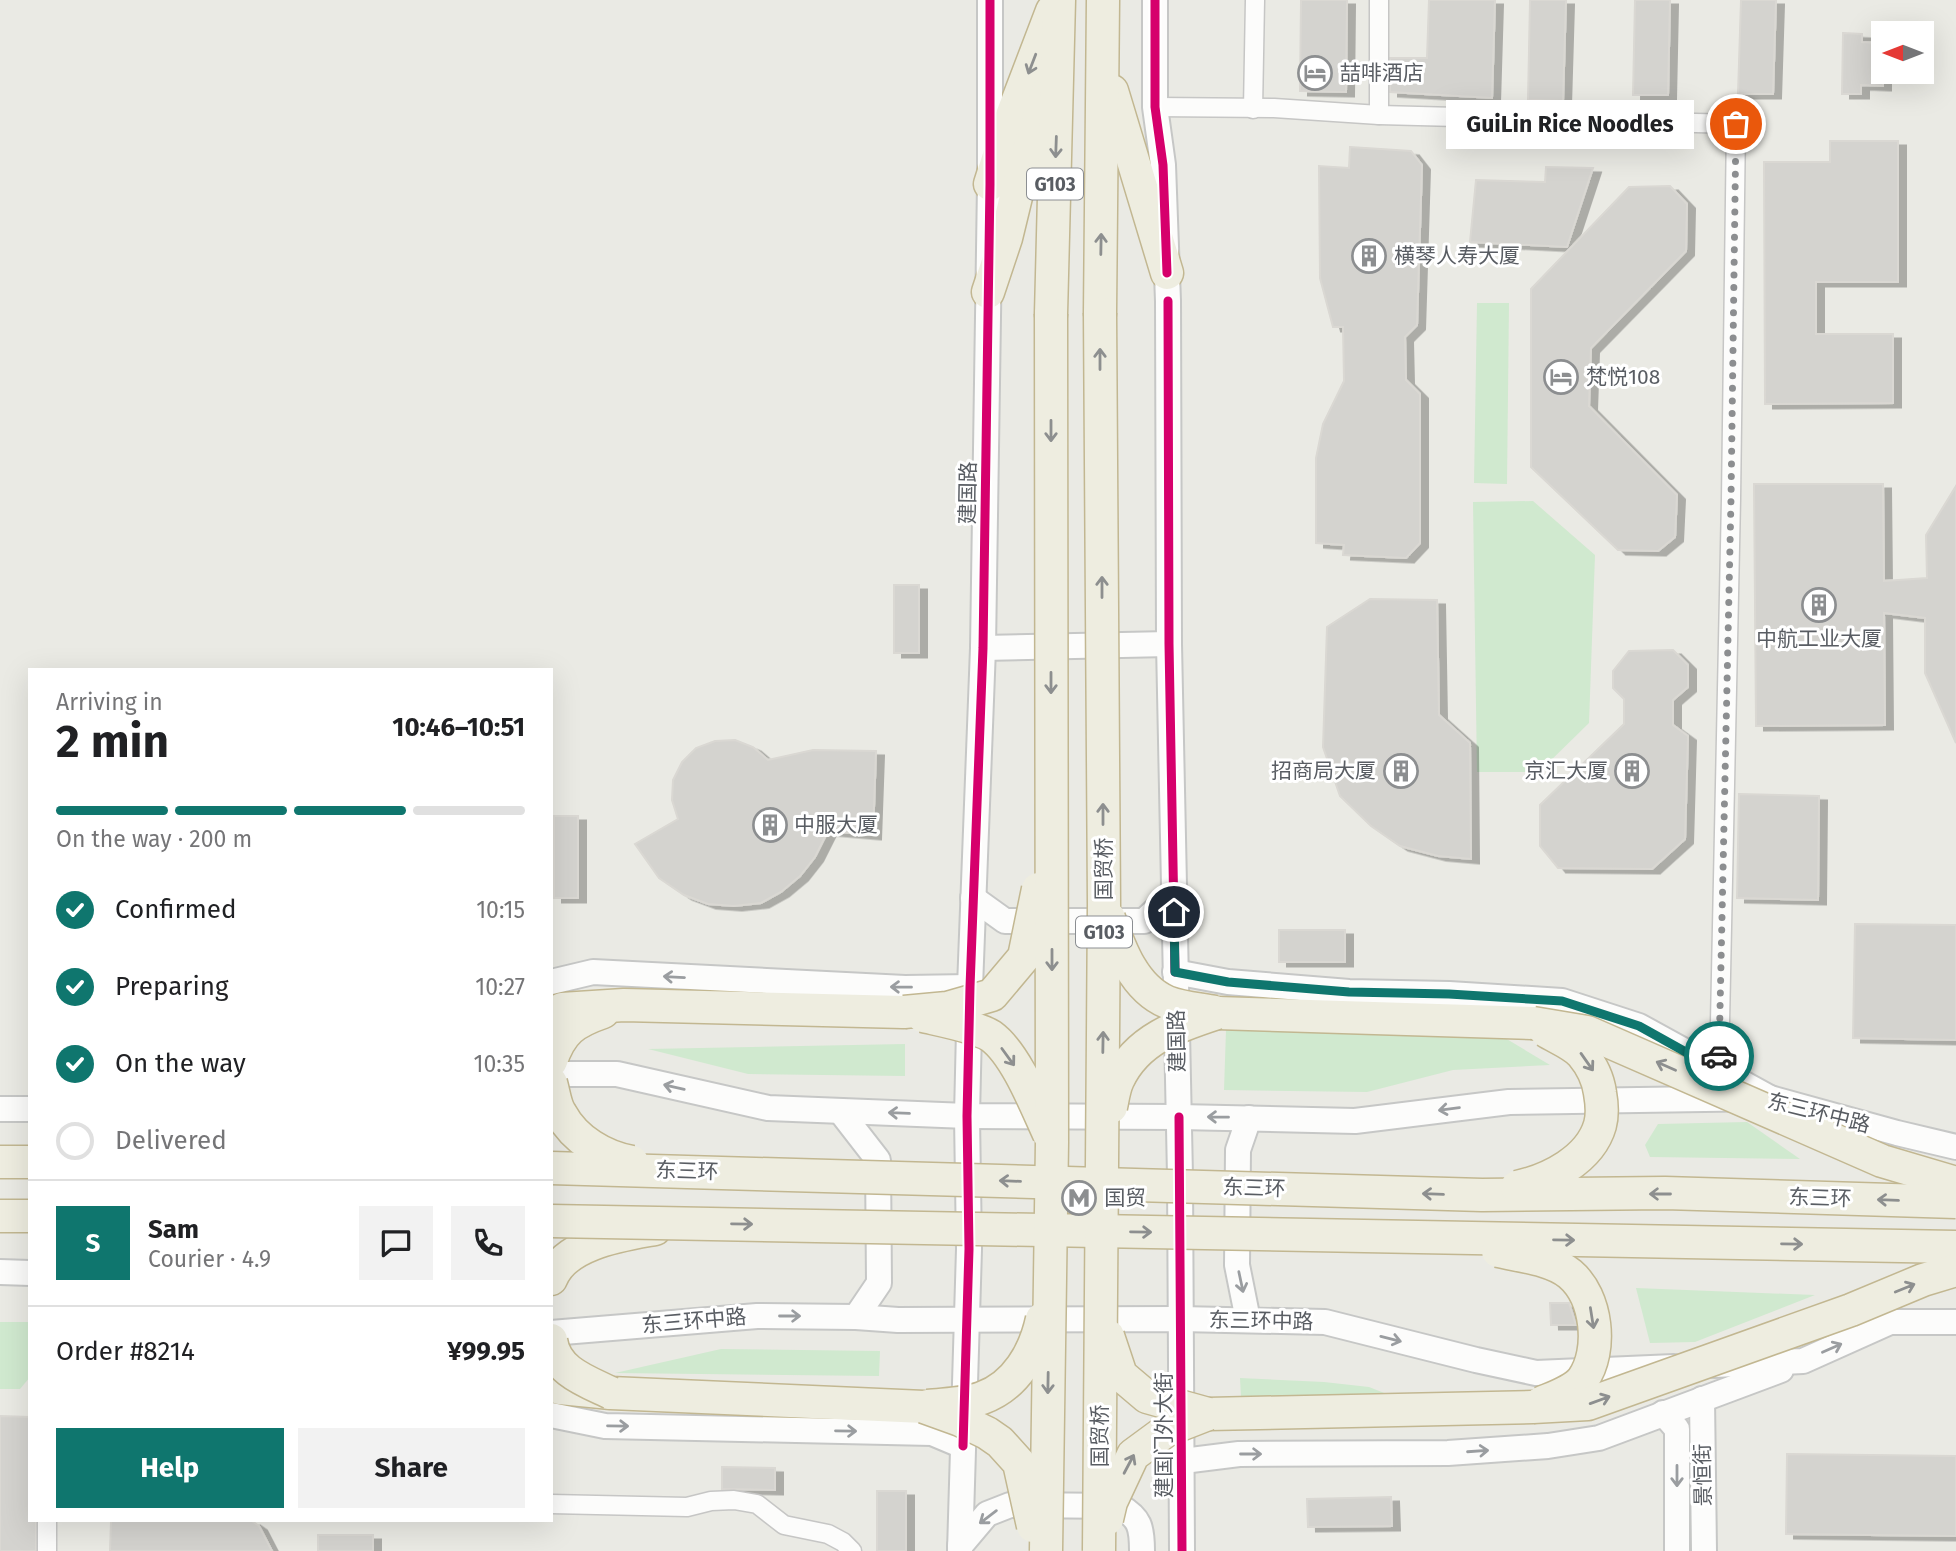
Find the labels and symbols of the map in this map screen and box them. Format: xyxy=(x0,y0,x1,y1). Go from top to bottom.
north arrow xyxy=(1871,21,1934,84)
one-way arrow xyxy=(1025,52,1037,74)
hotel icon: 喆啡酒店 xyxy=(1296,54,1334,92)
place label: 喆啡酒店 xyxy=(1340,60,1424,86)
pin xyxy=(1706,94,1766,154)
callout: GuiLin Rice Noodles xyxy=(1446,100,1694,148)
one-way arrow xyxy=(1049,135,1062,158)
road number: G103 xyxy=(1027,168,1083,200)
one-way arrow xyxy=(1094,233,1108,256)
building icon: 横琴人寿大厦 xyxy=(1350,237,1388,275)
place label: 横琴人寿大厦 xyxy=(1394,243,1520,269)
one-way arrow xyxy=(1093,348,1107,371)
hotel icon: 梵悦108 xyxy=(1542,358,1580,396)
place label: 梵悦108 xyxy=(1586,364,1660,390)
one-way arrow xyxy=(1044,419,1058,442)
street label: 建国路 xyxy=(954,461,982,525)
one-way arrow xyxy=(1095,576,1109,599)
building icon: 中航工业大厦 xyxy=(1800,586,1838,624)
place label: 中航工业大厦 xyxy=(1756,626,1882,652)
one-way arrow xyxy=(1044,671,1058,694)
building icon: 招商局大厦 xyxy=(1382,752,1420,790)
building icon: 京汇大厦 xyxy=(1613,752,1651,790)
place label: 招商局大厦 xyxy=(1271,758,1376,784)
place label: 京汇大厦 xyxy=(1524,758,1608,784)
one-way arrow xyxy=(1096,803,1110,826)
building icon: 中服大厦 xyxy=(751,806,789,844)
place label: 中服大厦 xyxy=(794,812,878,838)
street label: 国贸桥 xyxy=(1091,838,1117,901)
pin xyxy=(1144,882,1204,942)
road number: G103 xyxy=(1076,916,1132,948)
one-way arrow xyxy=(1045,948,1059,971)
one-way arrow xyxy=(663,970,686,983)
one-way arrow xyxy=(890,980,913,994)
street label: 建国路 xyxy=(1163,1009,1191,1073)
courier xyxy=(1684,1021,1754,1091)
one-way arrow xyxy=(1096,1031,1110,1054)
one-way arrow xyxy=(1001,1047,1015,1066)
one-way arrow xyxy=(1580,1052,1594,1071)
one-way arrow xyxy=(1656,1059,1677,1072)
one-way arrow xyxy=(663,1080,686,1093)
street label: 东三环中路 xyxy=(1765,1088,1873,1138)
one-way arrow xyxy=(1439,1102,1461,1115)
one-way arrow xyxy=(888,1107,911,1120)
one-way arrow xyxy=(1206,1111,1229,1124)
street label: 东三环 xyxy=(655,1157,719,1185)
one-way arrow xyxy=(998,1174,1021,1187)
street label: 东三环 xyxy=(1222,1174,1286,1202)
metro station icon: 国贸 xyxy=(1060,1179,1098,1217)
street label: 东三环 xyxy=(1788,1184,1852,1212)
place label: 国贸 xyxy=(1104,1185,1146,1211)
one-way arrow xyxy=(1422,1187,1445,1200)
one-way arrow xyxy=(1649,1187,1672,1201)
one-way arrow xyxy=(1877,1194,1900,1207)
one-way arrow xyxy=(730,1217,753,1230)
one-way arrow xyxy=(1129,1225,1152,1238)
one-way arrow xyxy=(1553,1233,1576,1246)
one-way arrow xyxy=(1780,1237,1803,1251)
one-way arrow xyxy=(1234,1270,1248,1293)
one-way arrow xyxy=(1894,1280,1916,1293)
street label: 东三环中路 xyxy=(641,1303,747,1339)
one-way arrow xyxy=(1586,1306,1599,1329)
street label: 东三环中路 xyxy=(1208,1307,1314,1335)
one-way arrow xyxy=(779,1310,802,1323)
one-way arrow xyxy=(1379,1333,1402,1346)
one-way arrow xyxy=(1821,1341,1842,1355)
one-way arrow xyxy=(1041,1371,1055,1394)
street label: 建国门外大街 xyxy=(1151,1372,1177,1498)
one-way arrow xyxy=(1588,1393,1610,1405)
street label: 国贸桥 xyxy=(1087,1405,1113,1468)
one-way arrow xyxy=(607,1419,630,1433)
one-way arrow xyxy=(834,1424,857,1438)
street label: 景恒街 xyxy=(1689,1443,1717,1507)
one-way arrow xyxy=(1466,1444,1489,1457)
one-way arrow xyxy=(1239,1447,1262,1461)
one-way arrow xyxy=(1123,1454,1136,1475)
one-way arrow xyxy=(1670,1464,1684,1487)
one-way arrow xyxy=(979,1510,997,1525)

